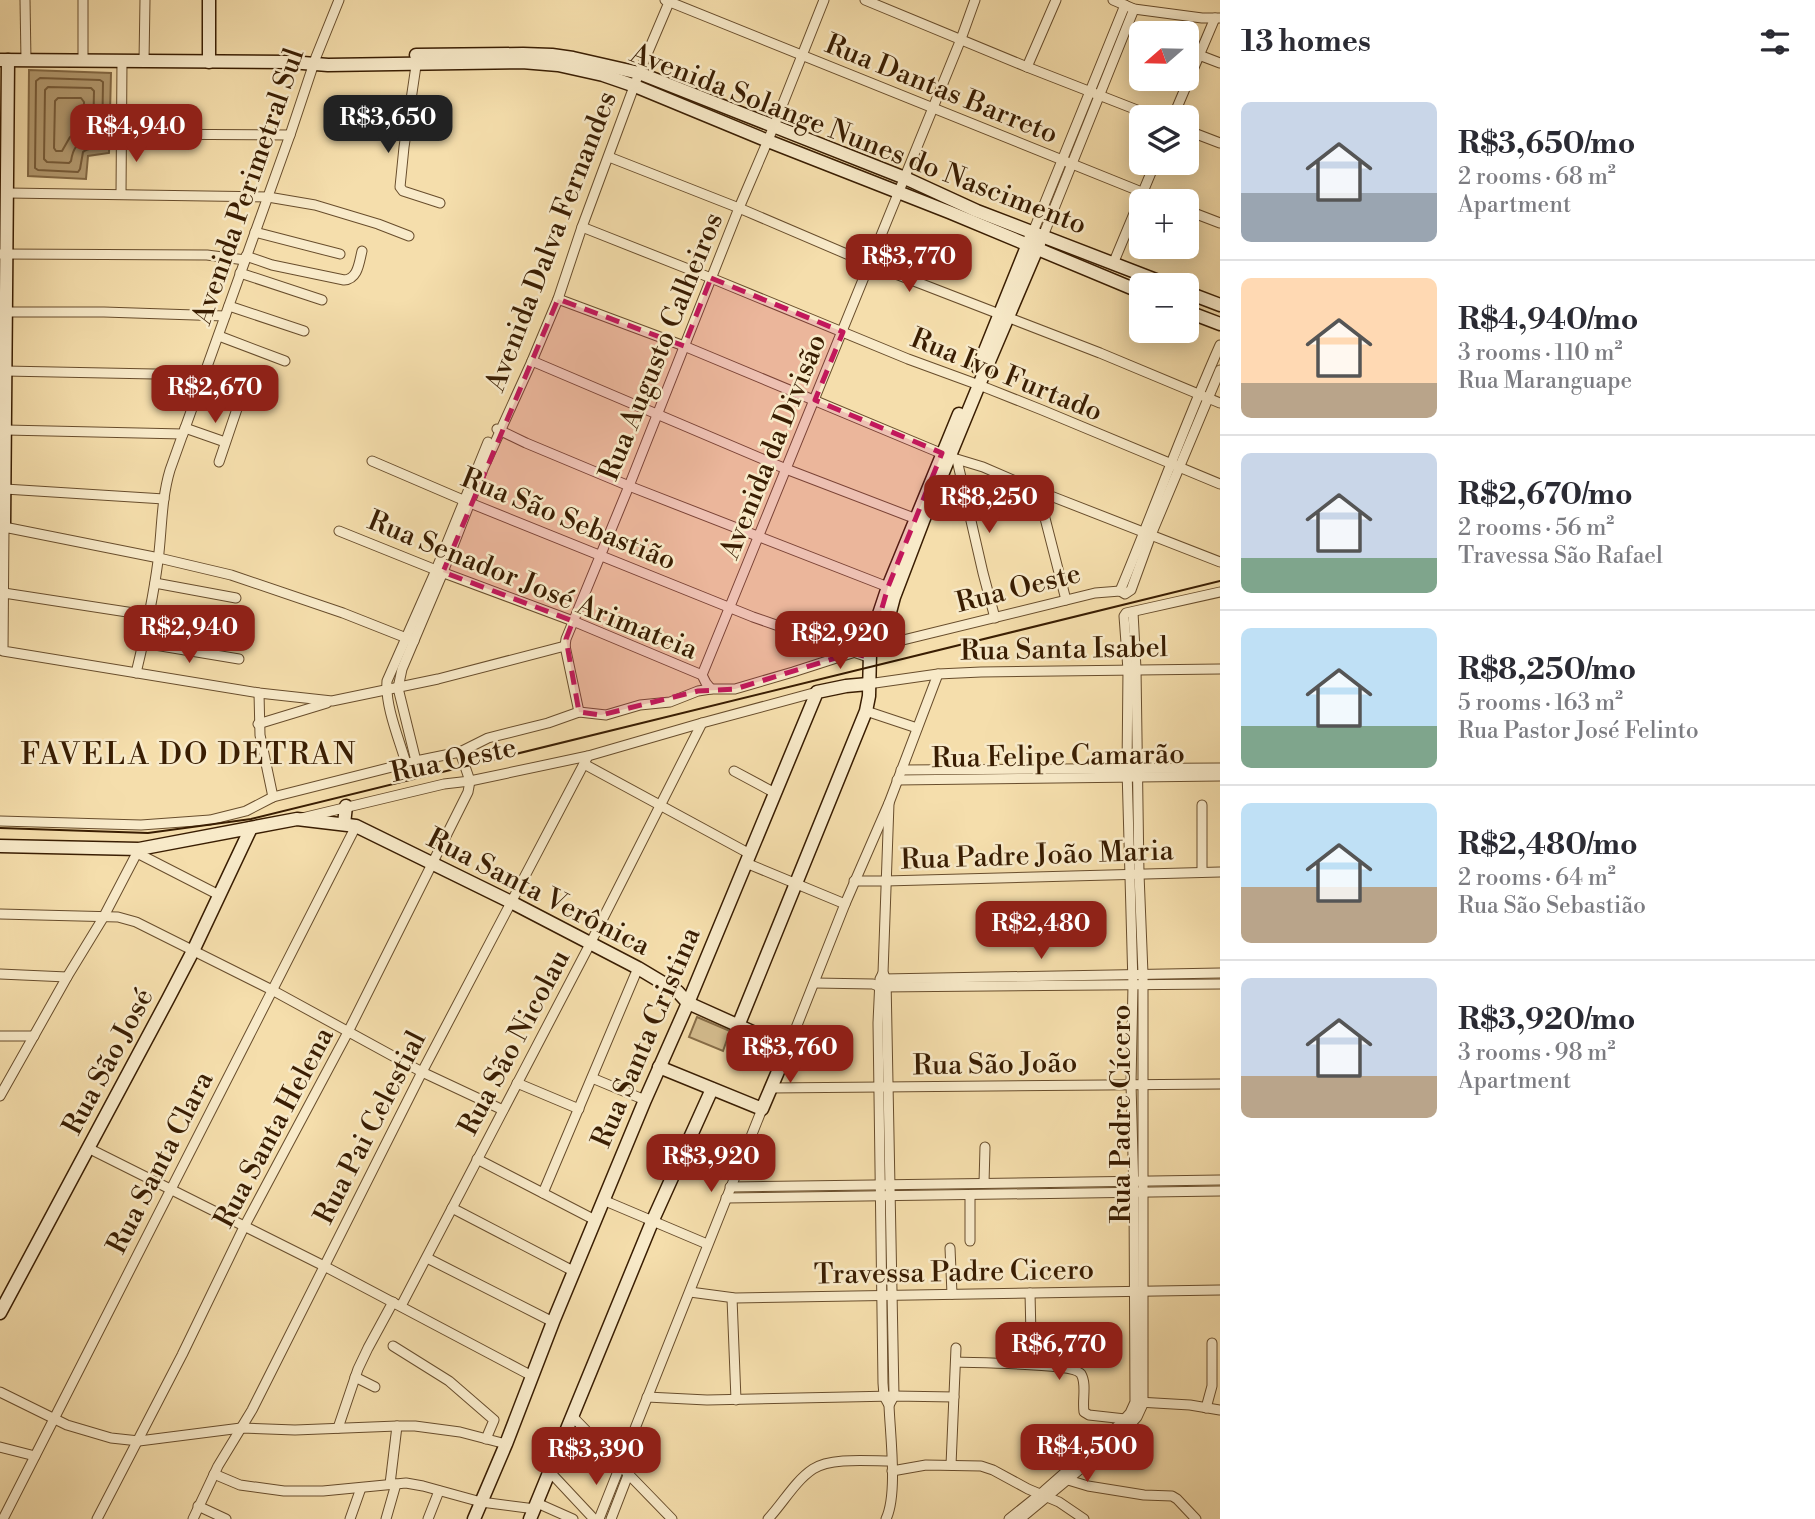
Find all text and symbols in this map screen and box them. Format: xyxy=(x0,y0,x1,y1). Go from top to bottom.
north arrow xyxy=(1129,21,1199,91)
map controls xyxy=(1129,21,1199,343)
text: 13 homes xyxy=(1241,23,1371,61)
icon: filters xyxy=(1756,23,1794,61)
street label: Rua Dantas Barreto xyxy=(820,27,1063,152)
street label: Avenida Solange Nunes do Nascimento xyxy=(624,36,1092,243)
street label: Avenida Perimetral Sul xyxy=(184,44,312,330)
street label: Avenida Dalva Fernandes xyxy=(478,87,625,397)
pin: R$3,650 xyxy=(323,96,453,155)
pin: R$4,940 xyxy=(71,104,201,164)
text: R$3,650 xyxy=(339,104,437,132)
button: layers xyxy=(1129,105,1199,175)
text: R$4,940 xyxy=(86,113,186,141)
text: R$3,650/mo xyxy=(1458,125,1635,163)
icon: home xyxy=(1297,130,1381,214)
text: 2 rooms · 68 m² xyxy=(1458,163,1616,191)
button: + xyxy=(1129,189,1199,259)
text: Apartment xyxy=(1458,191,1571,219)
street label: Rua Augusto Calheiros xyxy=(592,208,731,486)
pin: R$3,770 xyxy=(844,234,974,294)
text: R$3,770 xyxy=(862,243,956,271)
button: − xyxy=(1129,273,1199,343)
text: R$4,940/mo xyxy=(1458,301,1638,339)
icon: home xyxy=(1297,306,1381,390)
street label: Rua Ivo Furtado xyxy=(905,321,1107,430)
street label: Avenida da Divisão xyxy=(712,329,834,565)
text: 3 rooms · 110 m² xyxy=(1458,339,1622,367)
pin: R$2,670 xyxy=(150,366,280,425)
text: Rua Maranguape xyxy=(1458,367,1632,395)
text: R$2,670 xyxy=(167,374,263,402)
street label: Rua São Sebastião xyxy=(456,460,681,578)
pin: R$8,250 xyxy=(924,476,1054,535)
text: R$2,670/mo xyxy=(1458,476,1633,514)
icon: home xyxy=(1297,481,1381,565)
text: R$8,250 xyxy=(940,484,1038,512)
street label: Rua Senador José Arimateia xyxy=(362,503,703,668)
text: 2 rooms · 56 m² xyxy=(1458,514,1614,542)
text: Travessa São Rafael xyxy=(1458,542,1663,570)
street label: Rua Oeste xyxy=(952,556,1085,621)
pin: R$2,940 xyxy=(124,606,254,665)
pin: R$2,920 xyxy=(775,612,905,671)
text: R$2,940 xyxy=(140,614,238,642)
text: R$2,920 xyxy=(791,620,889,648)
street label: Rua Santa Isabel xyxy=(960,630,1168,669)
text: R$8,250/mo xyxy=(1458,651,1636,689)
icon: home xyxy=(1297,656,1381,740)
text: 5 rooms · 163 m² xyxy=(1458,689,1623,717)
text: Rua Pastor José Felinto xyxy=(1458,717,1699,745)
street label: Rua Oeste xyxy=(387,730,519,791)
district label: FAVELA DO DETRAN xyxy=(20,736,358,774)
street label: Rua Felipe Camarão xyxy=(931,737,1185,776)
street label: Rua Santa Verônica xyxy=(421,821,657,964)
text: R$2,480/mo xyxy=(1458,826,1638,864)
icon: home xyxy=(1297,831,1381,915)
street label: Rua Padre João Maria xyxy=(900,833,1175,878)
text: 2 rooms · 64 m² xyxy=(1458,864,1616,892)
text: Rua São Sebastião xyxy=(1458,892,1646,920)
pin: R$2,480 xyxy=(976,902,1106,961)
text: R$2,480 xyxy=(992,910,1090,938)
street label: Rua Santa Cristina xyxy=(584,921,709,1153)
street label: Rua São Nicolau xyxy=(451,944,578,1142)
street label: Rua São José xyxy=(55,982,162,1141)
text: R$3,920/mo xyxy=(1458,1001,1635,1039)
street label: Rua Padre Cícero xyxy=(1104,1004,1139,1224)
icon: home xyxy=(1297,1006,1381,1090)
street label: Rua Santa Helena xyxy=(207,1021,342,1234)
street label: Rua Pai Celestial xyxy=(307,1025,434,1230)
pin: R$3,760 xyxy=(725,1026,855,1085)
text: R$3,760 xyxy=(742,1034,838,1062)
text: 3 rooms · 98 m² xyxy=(1458,1039,1615,1067)
street label: Rua São João xyxy=(912,1046,1078,1083)
street label: Rua Santa Clara xyxy=(99,1065,222,1260)
text: Apartment xyxy=(1458,1067,1571,1095)
pin: R$3,920 xyxy=(646,1134,776,1194)
text: R$3,920 xyxy=(662,1143,760,1171)
street label: Travessa Padre Cicero xyxy=(814,1253,1094,1292)
pin: R$6,770 xyxy=(994,1322,1124,1382)
text: R$6,770 xyxy=(1011,1331,1107,1359)
pin: R$4,500 xyxy=(1022,1424,1152,1484)
pin: R$3,390 xyxy=(531,1428,661,1487)
text: R$4,500 xyxy=(1037,1433,1137,1461)
text: R$3,390 xyxy=(548,1436,644,1464)

